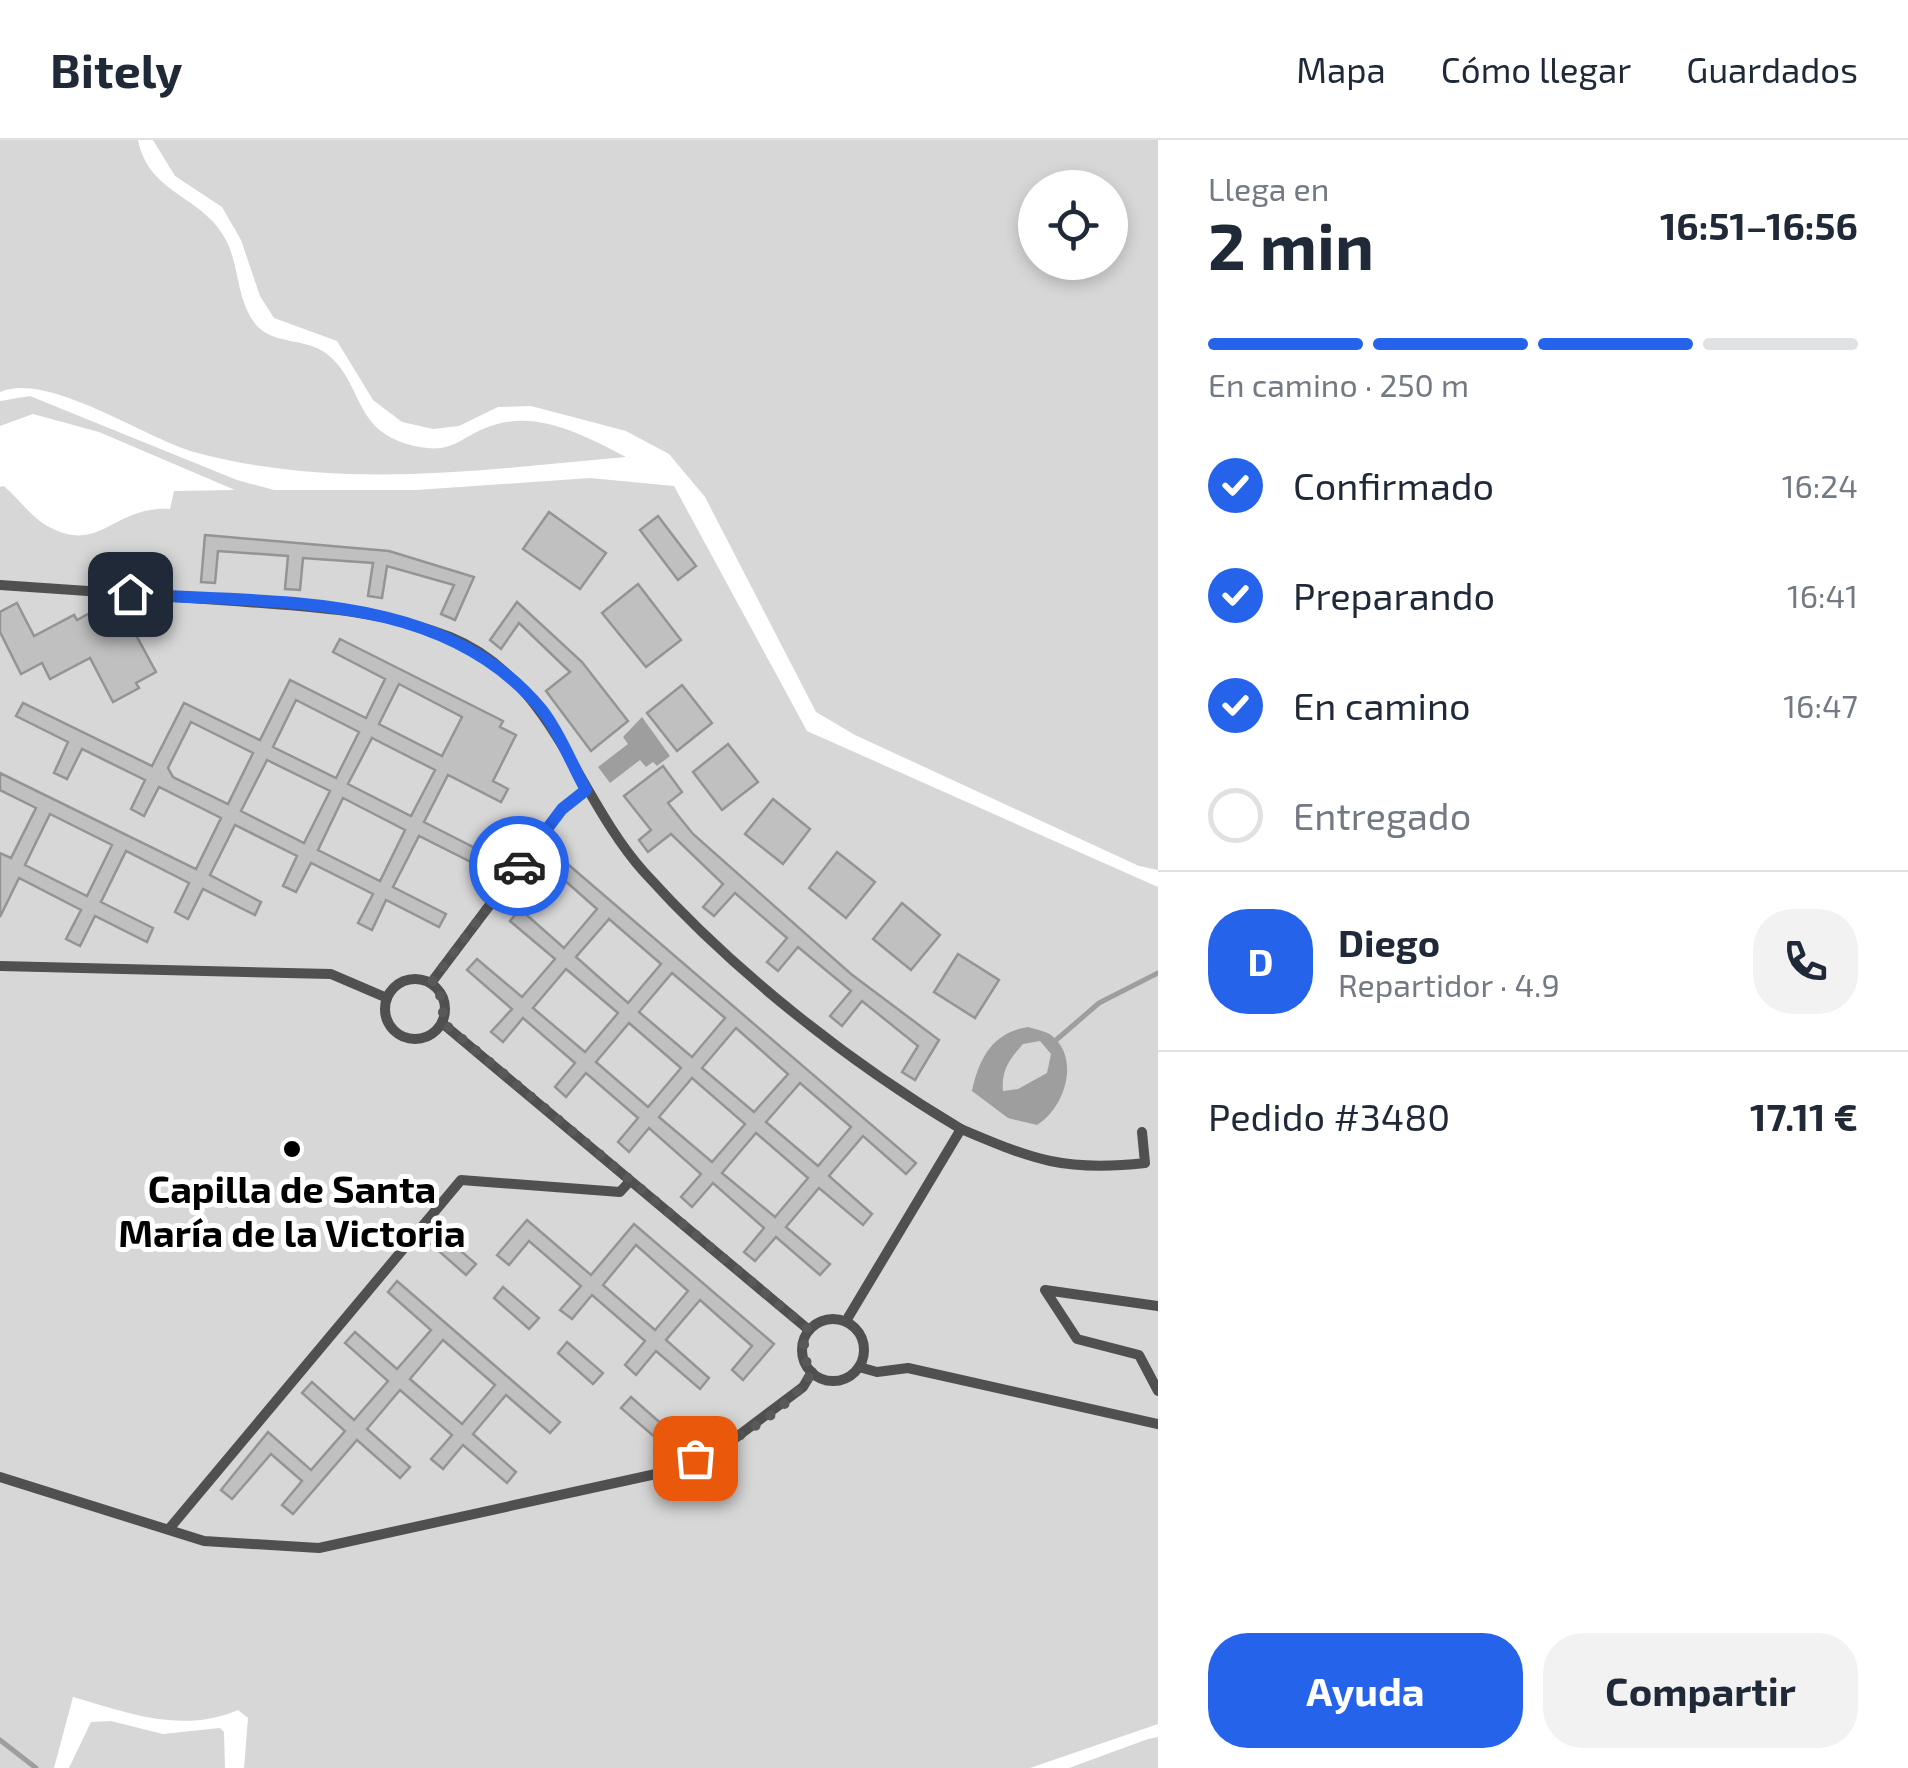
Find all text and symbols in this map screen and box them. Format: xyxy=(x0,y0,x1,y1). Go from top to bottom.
text: Bitely xyxy=(50,40,182,98)
text: Mapa xyxy=(1296,48,1386,90)
text: Cómo llegar xyxy=(1441,48,1631,90)
text: Guardados xyxy=(1686,48,1858,90)
text: Llega en xyxy=(1208,169,1329,207)
map controls xyxy=(1018,170,1128,280)
button: locate xyxy=(1018,170,1128,280)
text: 16:51–16:56 xyxy=(1660,202,1858,248)
text: 2 min xyxy=(1208,205,1374,283)
text: En camino · 250 m xyxy=(1208,365,1469,403)
icon: check xyxy=(1208,458,1263,513)
text: Confirmado xyxy=(1293,462,1494,508)
text: 16:24 xyxy=(1782,466,1858,504)
pin xyxy=(88,552,173,637)
icon: home xyxy=(103,567,158,622)
icon: check xyxy=(1208,568,1263,623)
text: Preparando xyxy=(1293,572,1495,618)
text: 16:41 xyxy=(1787,576,1858,614)
icon: check xyxy=(1208,678,1263,733)
text: En camino xyxy=(1293,682,1471,728)
text: 16:47 xyxy=(1783,686,1858,724)
text: Entregado xyxy=(1293,792,1471,838)
courier xyxy=(469,816,569,916)
icon: car xyxy=(492,839,547,894)
button: phone xyxy=(1753,909,1858,1014)
text: Diego xyxy=(1338,919,1440,965)
text: D xyxy=(1248,938,1273,984)
text: Repartidor · 4.9 xyxy=(1338,965,1560,1003)
text: Pedido #3480 xyxy=(1208,1093,1450,1139)
text: 17.11 € xyxy=(1750,1093,1858,1139)
marker: Capilla de Santa María de la Victoria xyxy=(281,1138,303,1160)
place label: Capilla de Santa María de la Victoria xyxy=(118,1165,466,1255)
pin xyxy=(653,1416,738,1501)
icon: bag xyxy=(668,1431,723,1486)
button: Ayuda xyxy=(1208,1633,1523,1748)
button: Compartir xyxy=(1543,1633,1858,1748)

